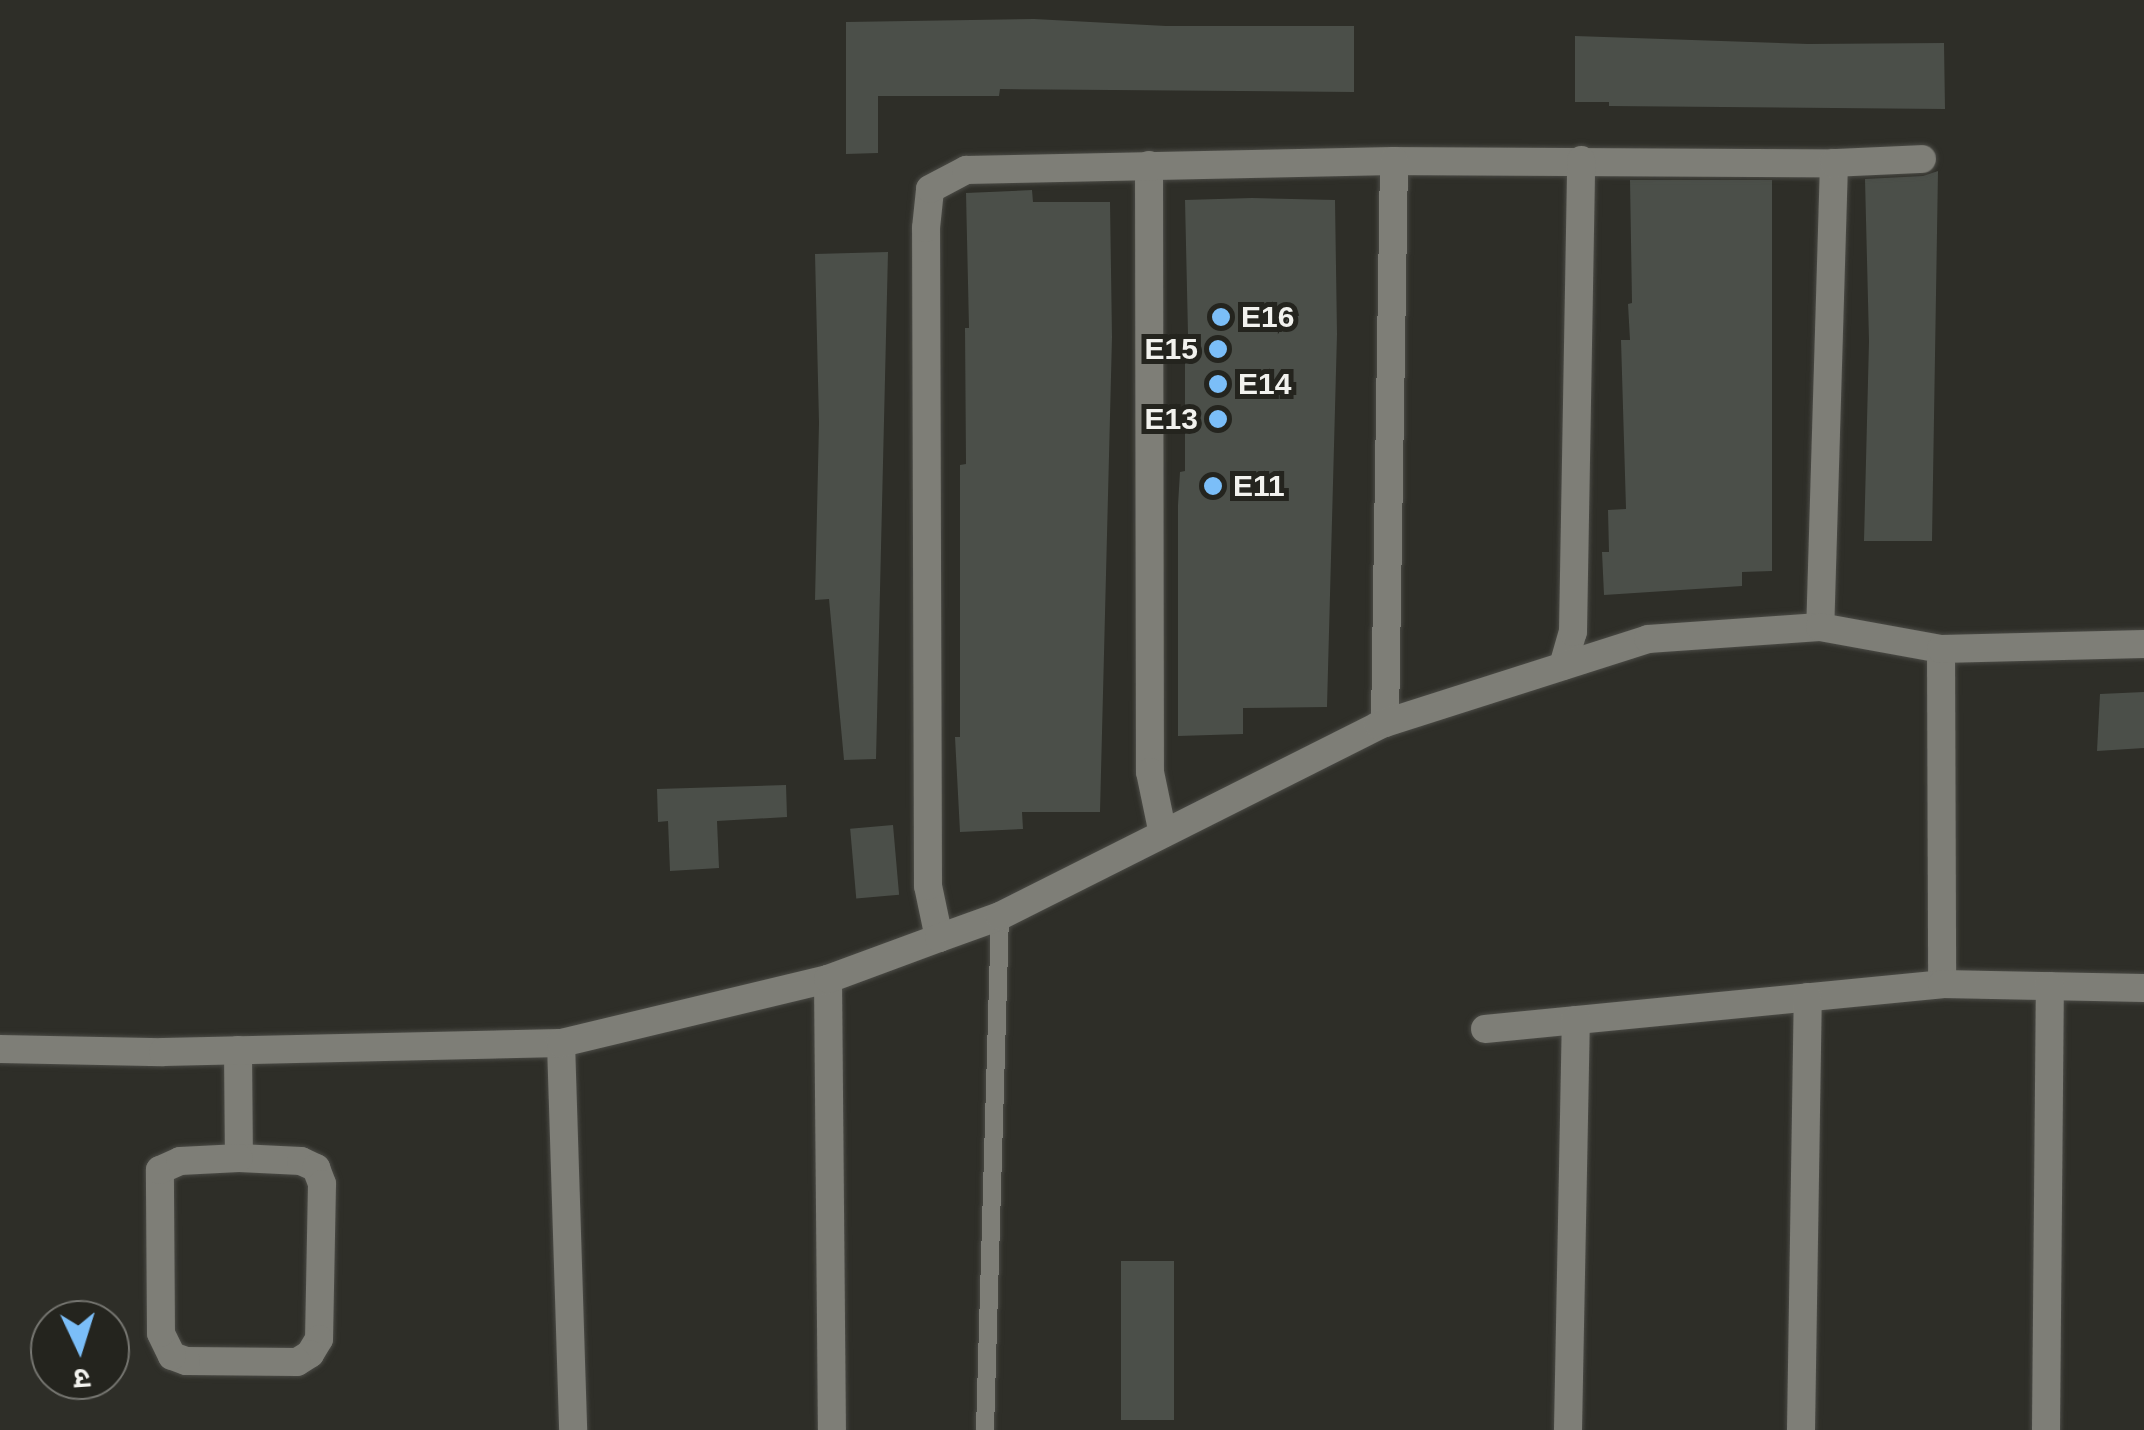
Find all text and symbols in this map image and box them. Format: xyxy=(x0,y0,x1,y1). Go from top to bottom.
place label: E16 xyxy=(1241,299,1294,335)
marker: E16 xyxy=(1210,306,1232,328)
place label: E15 xyxy=(1145,331,1198,367)
marker: E15 xyxy=(1207,338,1229,360)
place label: E14 xyxy=(1238,366,1291,402)
marker: E14 xyxy=(1207,373,1229,395)
place label: E13 xyxy=(1145,401,1198,437)
marker: E13 xyxy=(1207,408,1229,430)
place label: E11 xyxy=(1233,468,1285,504)
marker: E11 xyxy=(1202,475,1224,497)
north arrow xyxy=(30,1300,130,1400)
text: उ xyxy=(73,1362,91,1394)

